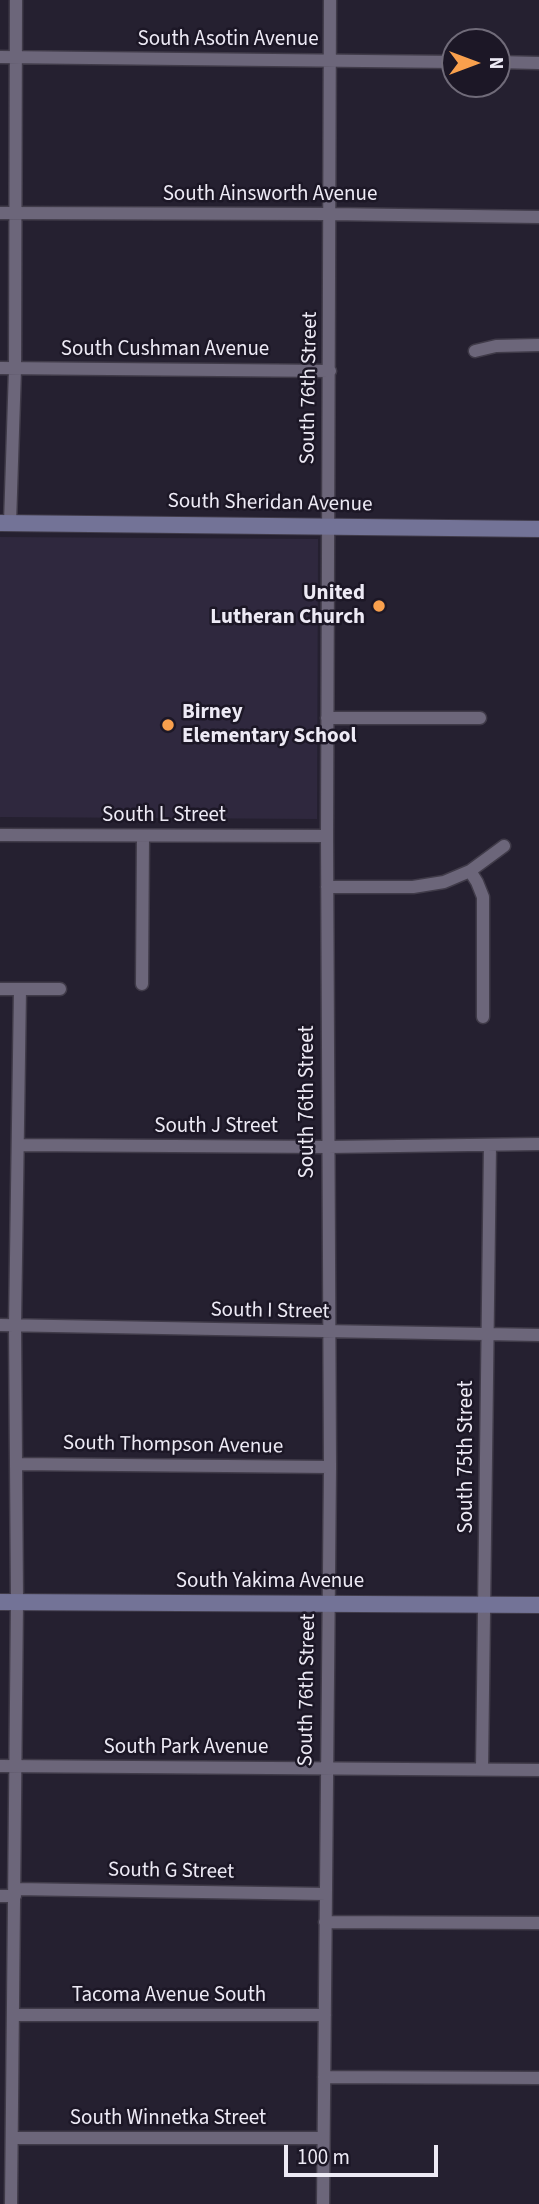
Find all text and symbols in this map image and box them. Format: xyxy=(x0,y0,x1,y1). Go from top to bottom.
street label: South Asotin Avenue xyxy=(137,27,319,53)
north arrow xyxy=(441,28,511,98)
text: N xyxy=(482,57,509,69)
street label: South Ainsworth Avenue xyxy=(163,182,377,208)
street label: South 76th Street xyxy=(296,311,324,465)
street label: South Cushman Avenue xyxy=(61,337,269,363)
street label: South Sheridan Avenue xyxy=(167,490,373,518)
place label: United Lutheran Church xyxy=(210,581,365,631)
marker: United Lutheran Church xyxy=(371,598,387,614)
place label: Birney Elementary School xyxy=(182,700,356,750)
marker: Birney Elementary School xyxy=(160,717,176,733)
street label: South L Street xyxy=(102,803,226,829)
street label: South 76th Street xyxy=(295,1026,321,1178)
street label: South J Street xyxy=(154,1114,278,1140)
street label: South I Street xyxy=(210,1298,330,1326)
street label: South 75th Street xyxy=(454,1381,480,1533)
street label: South Thompson Avenue xyxy=(63,1431,283,1461)
street label: South Yakima Avenue xyxy=(176,1569,364,1595)
street label: South 76th Street xyxy=(294,1613,322,1767)
street label: South Park Avenue xyxy=(104,1735,268,1761)
street label: South G Street xyxy=(108,1858,234,1886)
street label: Tacoma Avenue South xyxy=(72,1983,266,2009)
street label: South Winnetka Street xyxy=(70,2106,266,2132)
scale bar xyxy=(287,2130,441,2174)
text: 100 m xyxy=(297,2142,350,2172)

